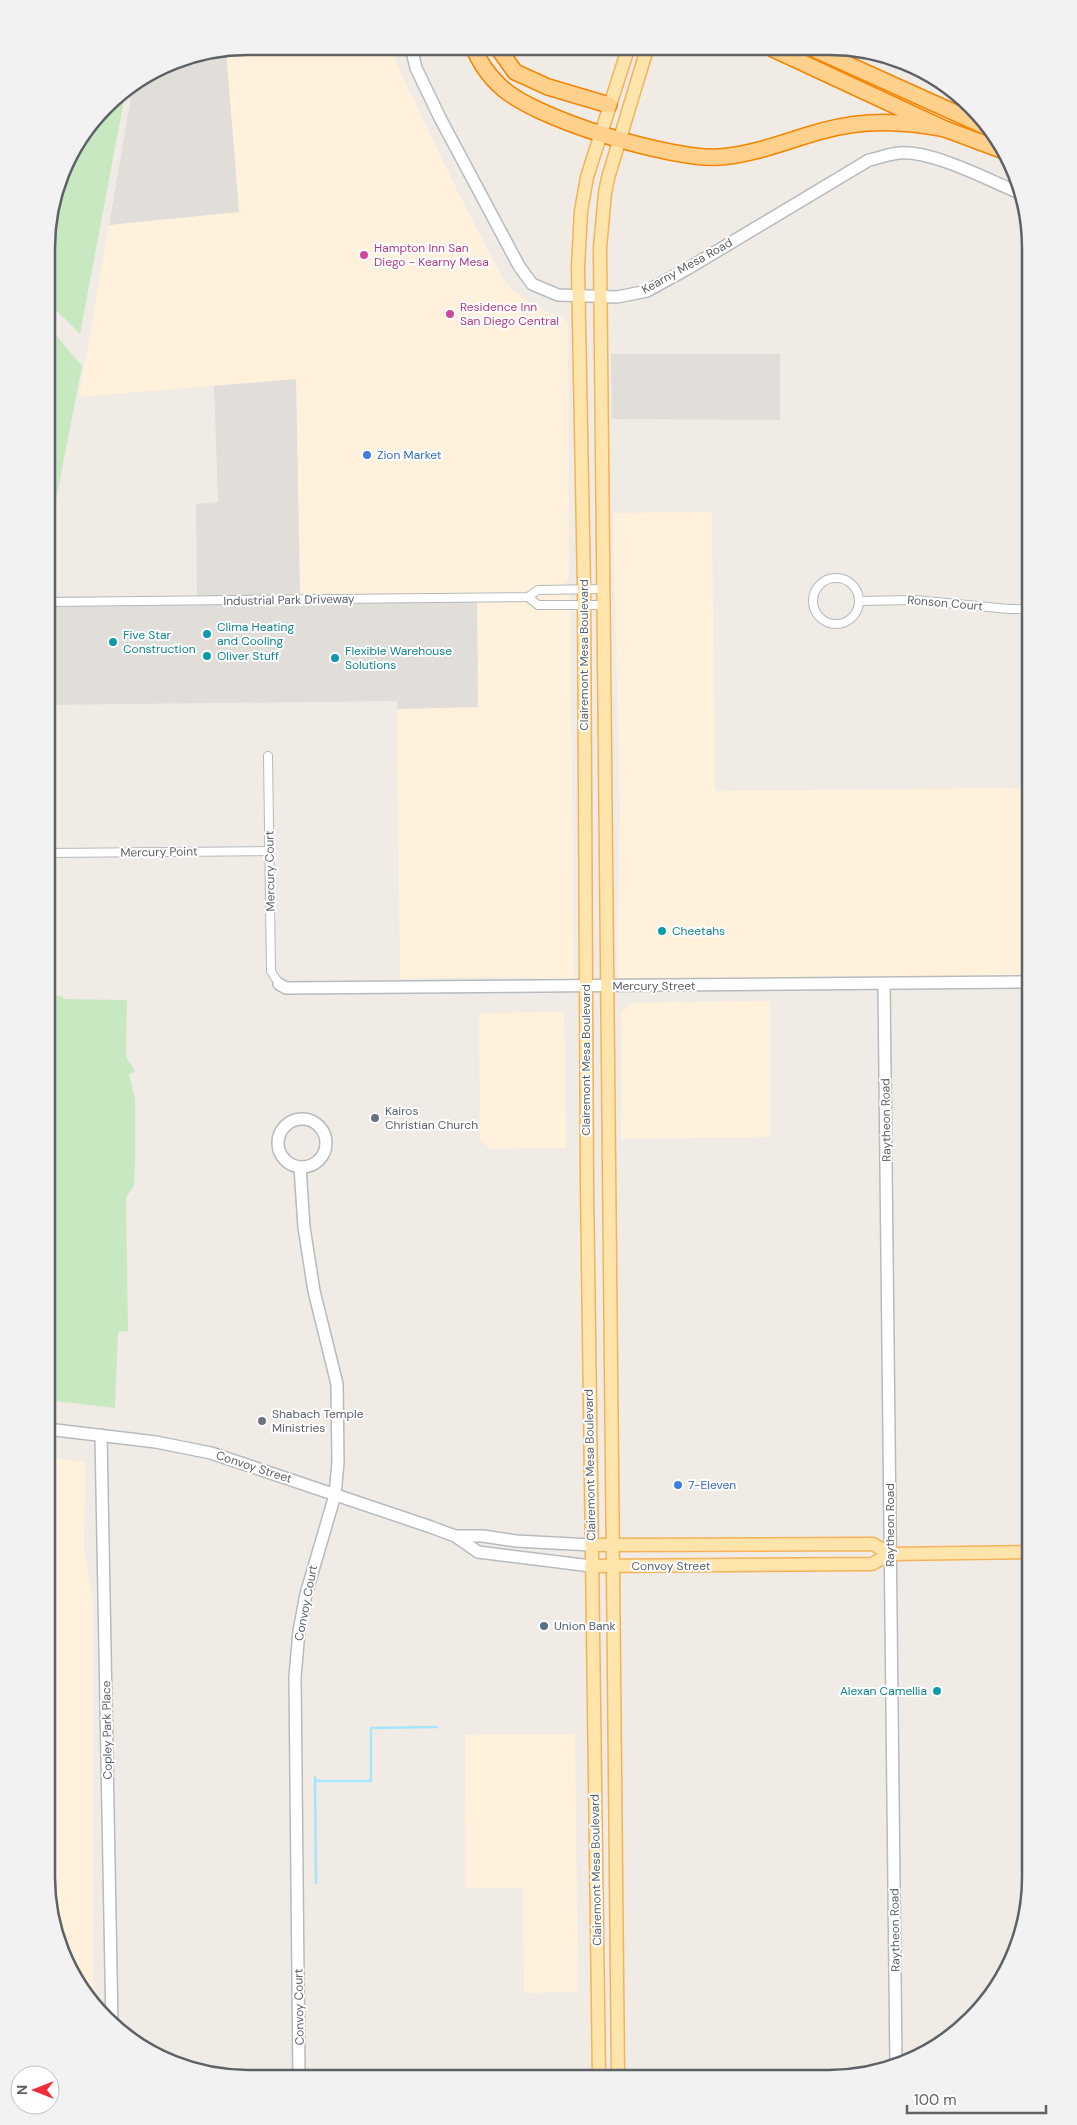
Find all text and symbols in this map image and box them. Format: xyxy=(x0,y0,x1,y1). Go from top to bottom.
street label: Kearny Mesa Road xyxy=(639,234,735,298)
place label: Hampton Inn San Diego - Kearny Mesa xyxy=(374,240,489,270)
marker: Hampton Inn San Diego - Kearny Mesa xyxy=(358,249,370,261)
place label: Residence Inn San Diego Central xyxy=(460,299,559,329)
marker: Residence Inn San Diego Central xyxy=(444,308,456,320)
place label: Zion Market xyxy=(377,447,442,463)
marker: Zion Market xyxy=(361,449,373,461)
street label: Clairemont Mesa Boulevard xyxy=(576,579,592,731)
street label: Industrial Park Driveway xyxy=(223,591,355,609)
street label: Ronson Court xyxy=(907,592,984,614)
place label: Clima Heating and Cooling xyxy=(217,619,294,649)
place label: Five Star Construction xyxy=(123,627,196,657)
marker: Clima Heating and Cooling xyxy=(201,628,213,640)
marker: Five Star Construction xyxy=(107,636,119,648)
place label: Flexible Warehouse Solutions xyxy=(345,643,452,673)
place label: Oliver Stuff xyxy=(217,648,279,664)
marker: Oliver Stuff xyxy=(201,650,213,662)
marker: Flexible Warehouse Solutions xyxy=(329,652,341,664)
street label: Mercury Court xyxy=(261,830,279,912)
street label: Mercury Point xyxy=(120,843,198,861)
place label: Cheetahs xyxy=(672,923,725,939)
marker: Cheetahs xyxy=(656,925,668,937)
street label: Mercury Street xyxy=(612,978,696,994)
street label: Clairemont Mesa Boulevard xyxy=(578,984,594,1136)
street label: Raytheon Road xyxy=(877,1078,895,1162)
place label: Kairos Christian Church xyxy=(385,1103,478,1133)
marker: Kairos Christian Church xyxy=(369,1112,381,1124)
street label: Clairemont Mesa Boulevard xyxy=(581,1389,599,1541)
place label: Shabach Temple Ministries xyxy=(272,1406,364,1436)
marker: Shabach Temple Ministries xyxy=(256,1415,268,1427)
street label: Convoy Street xyxy=(214,1447,294,1487)
place label: 7-Eleven xyxy=(688,1477,736,1493)
marker: 7-Eleven xyxy=(672,1479,684,1491)
street label: Raytheon Road xyxy=(882,1483,898,1567)
street label: Convoy Street xyxy=(631,1558,711,1574)
street label: Convoy Court xyxy=(291,1564,321,1642)
place label: Union Bank xyxy=(554,1618,616,1634)
marker: Union Bank xyxy=(538,1620,550,1632)
street label: Copley Park Place xyxy=(98,1680,116,1780)
place label: Alexan Camellia xyxy=(840,1683,927,1699)
marker: Alexan Camellia xyxy=(931,1685,943,1697)
street label: Clairemont Mesa Boulevard xyxy=(587,1794,605,1946)
street label: Raytheon Road xyxy=(886,1888,904,1972)
street label: Convoy Court xyxy=(290,1968,308,2046)
north arrow xyxy=(10,2065,60,2115)
scale bar xyxy=(907,2082,1046,2114)
text: N xyxy=(13,2085,31,2095)
text: 100 m xyxy=(914,2090,957,2110)

